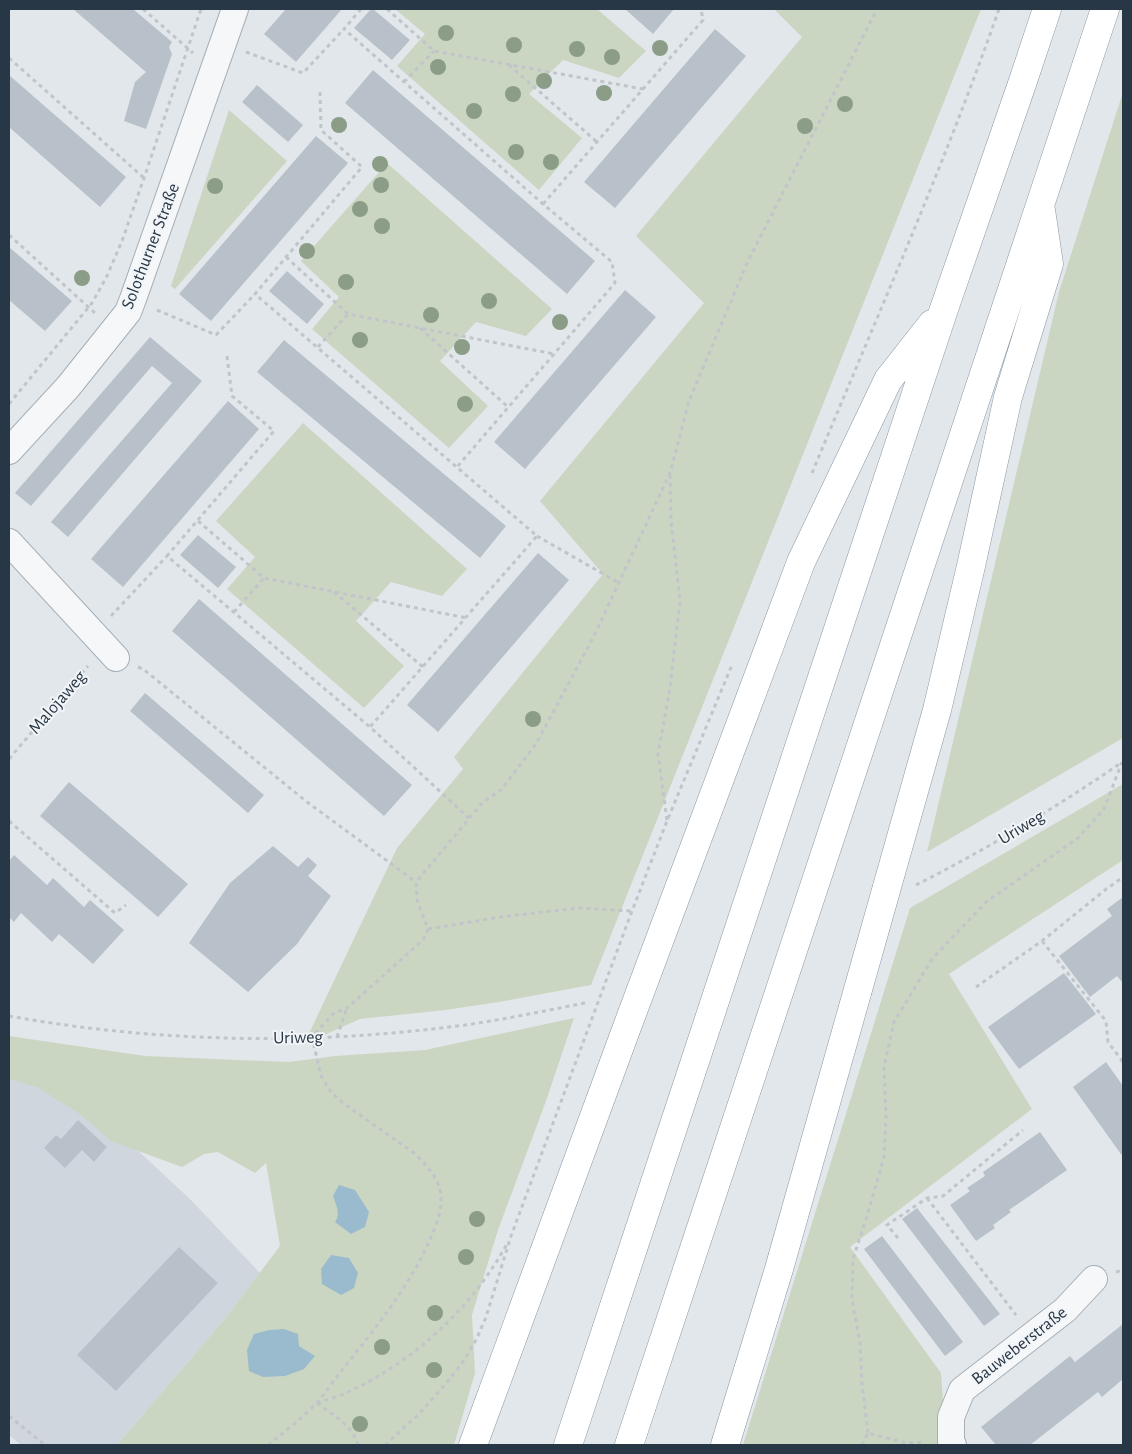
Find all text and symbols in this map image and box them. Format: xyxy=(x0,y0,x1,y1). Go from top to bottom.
street label: Solothurner Straße xyxy=(119,181,183,312)
street label: Malojaweg xyxy=(26,667,90,738)
street label: Uriweg xyxy=(996,807,1048,848)
street label: Uriweg xyxy=(273,1029,323,1047)
street label: Bauweberstraße xyxy=(969,1303,1071,1388)

